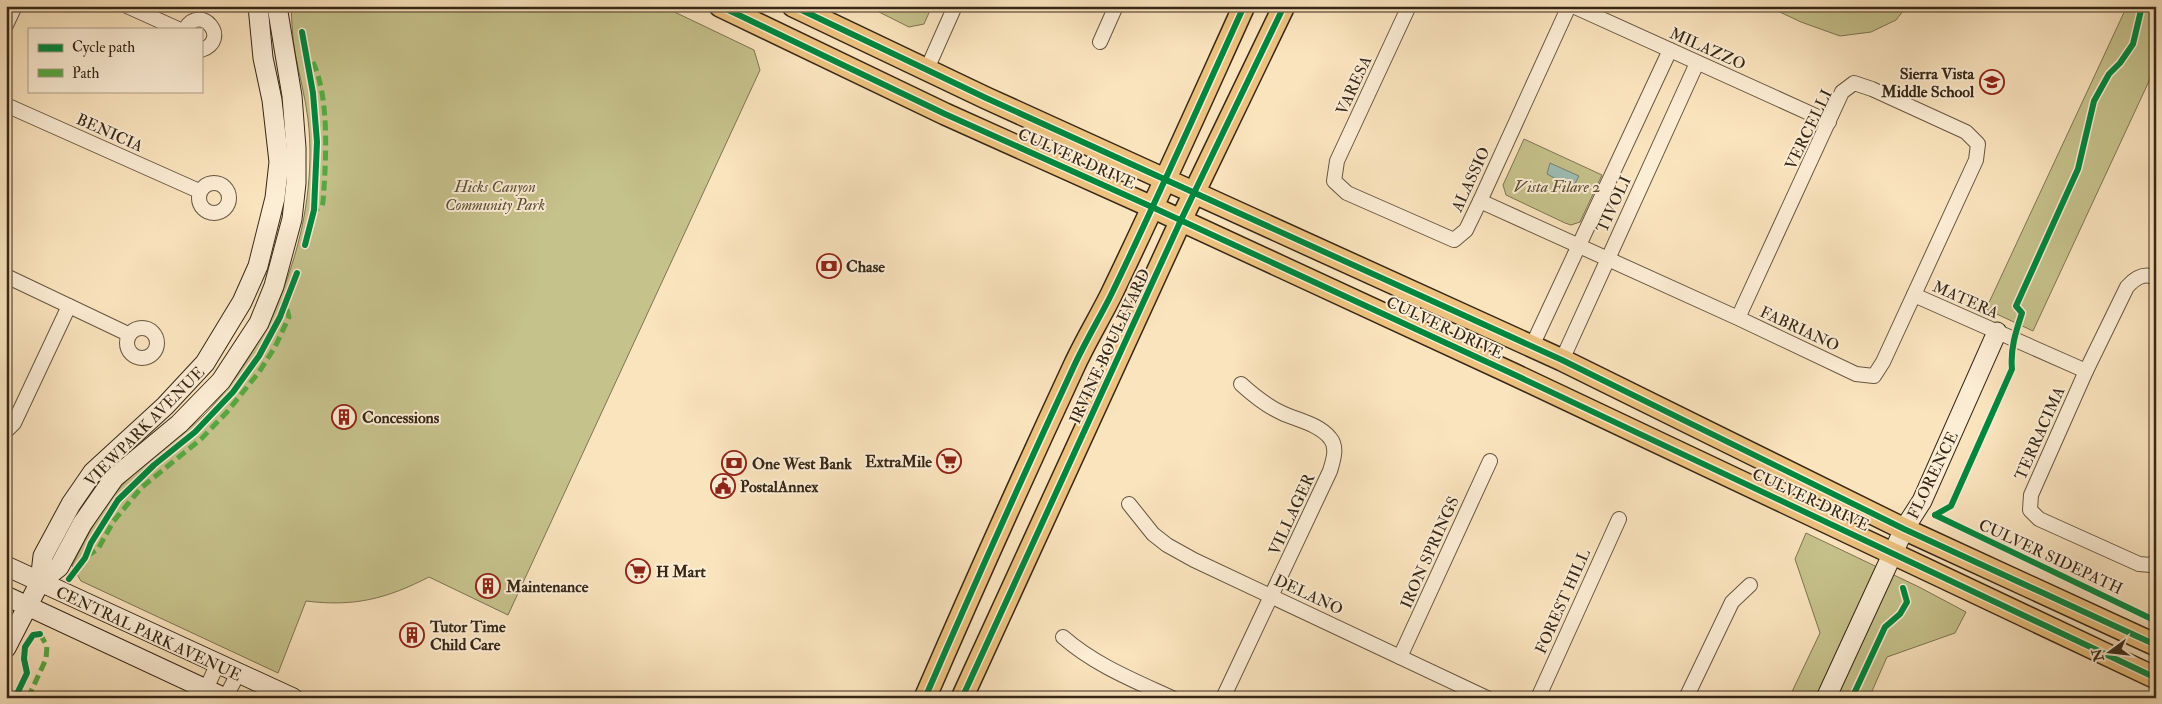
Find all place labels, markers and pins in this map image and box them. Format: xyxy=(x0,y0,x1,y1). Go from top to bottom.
place label: Sierra Vista Middle School xyxy=(1880,64,1975,102)
school or university icon: Sierra Vista Middle School xyxy=(1979,69,2005,95)
bank icon: Chase xyxy=(816,253,842,279)
place label: Chase xyxy=(846,257,885,277)
building icon: Concessions xyxy=(331,404,357,430)
place label: Concessions xyxy=(362,408,440,428)
supermarket icon: ExtraMile xyxy=(936,448,962,474)
bank icon: One West Bank xyxy=(721,450,747,476)
place label: ExtraMile xyxy=(865,452,932,472)
place label: One West Bank xyxy=(752,454,852,474)
public building icon: PostalAnnex xyxy=(710,473,736,499)
place label: PostalAnnex xyxy=(740,477,819,497)
supermarket icon: H Mart xyxy=(625,558,651,584)
place label: H Mart xyxy=(656,562,706,582)
building icon: Maintenance xyxy=(475,573,501,599)
place label: Maintenance xyxy=(505,577,589,597)
place label: Tutor Time Child Care xyxy=(429,617,506,655)
building icon: Tutor Time Child Care xyxy=(399,622,425,648)

